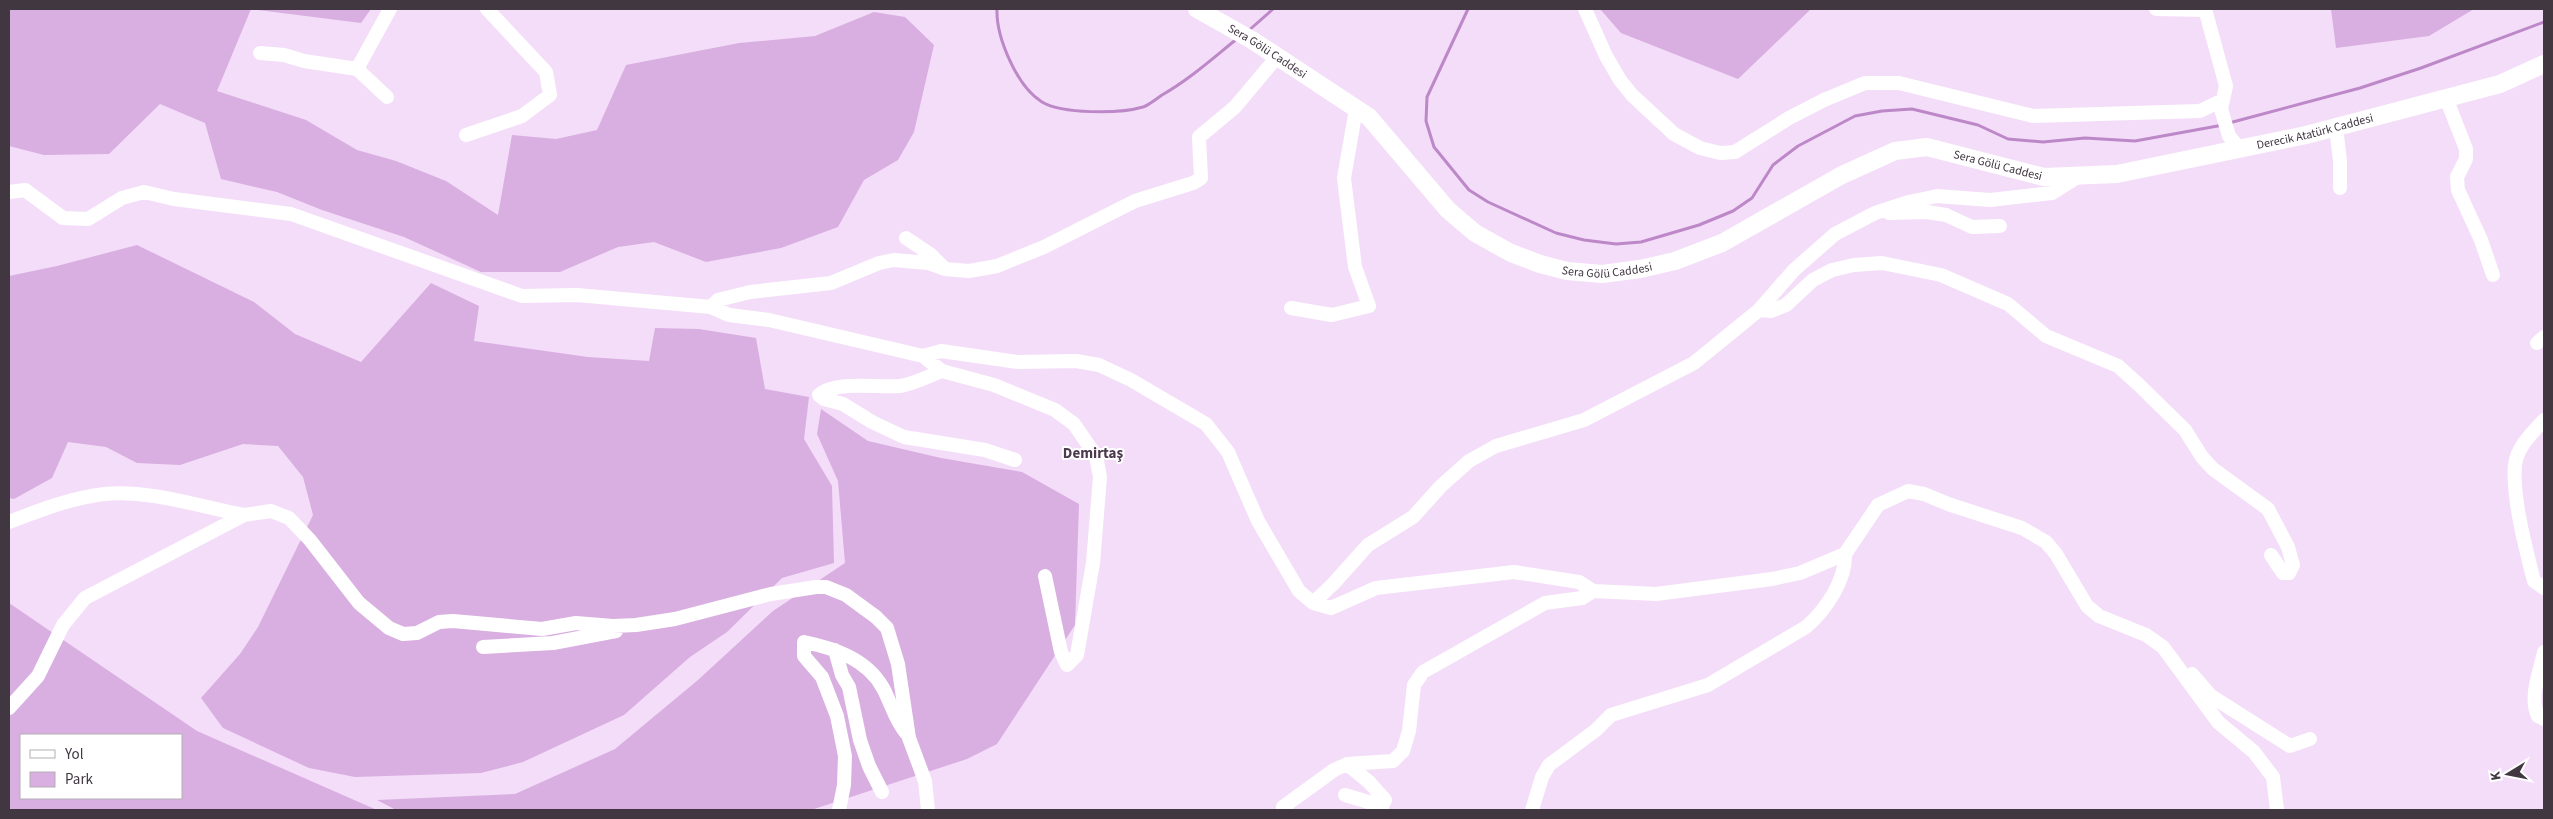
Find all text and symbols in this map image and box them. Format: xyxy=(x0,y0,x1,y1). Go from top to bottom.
street label: Sera Gölü Caddesi xyxy=(1225,20,1310,82)
street label: Derecik Atatürk Caddesi xyxy=(2255,109,2375,154)
street label: Sera Gölü Caddesi xyxy=(1952,146,2044,185)
street label: Sera Gölü Caddesi xyxy=(1560,258,1654,283)
district label: Demirtaş xyxy=(1063,443,1123,464)
legend xyxy=(20,734,182,799)
text: Yol xyxy=(64,744,84,765)
north arrow xyxy=(2483,749,2533,799)
text: Park xyxy=(65,769,94,790)
text: K xyxy=(2486,770,2507,782)

